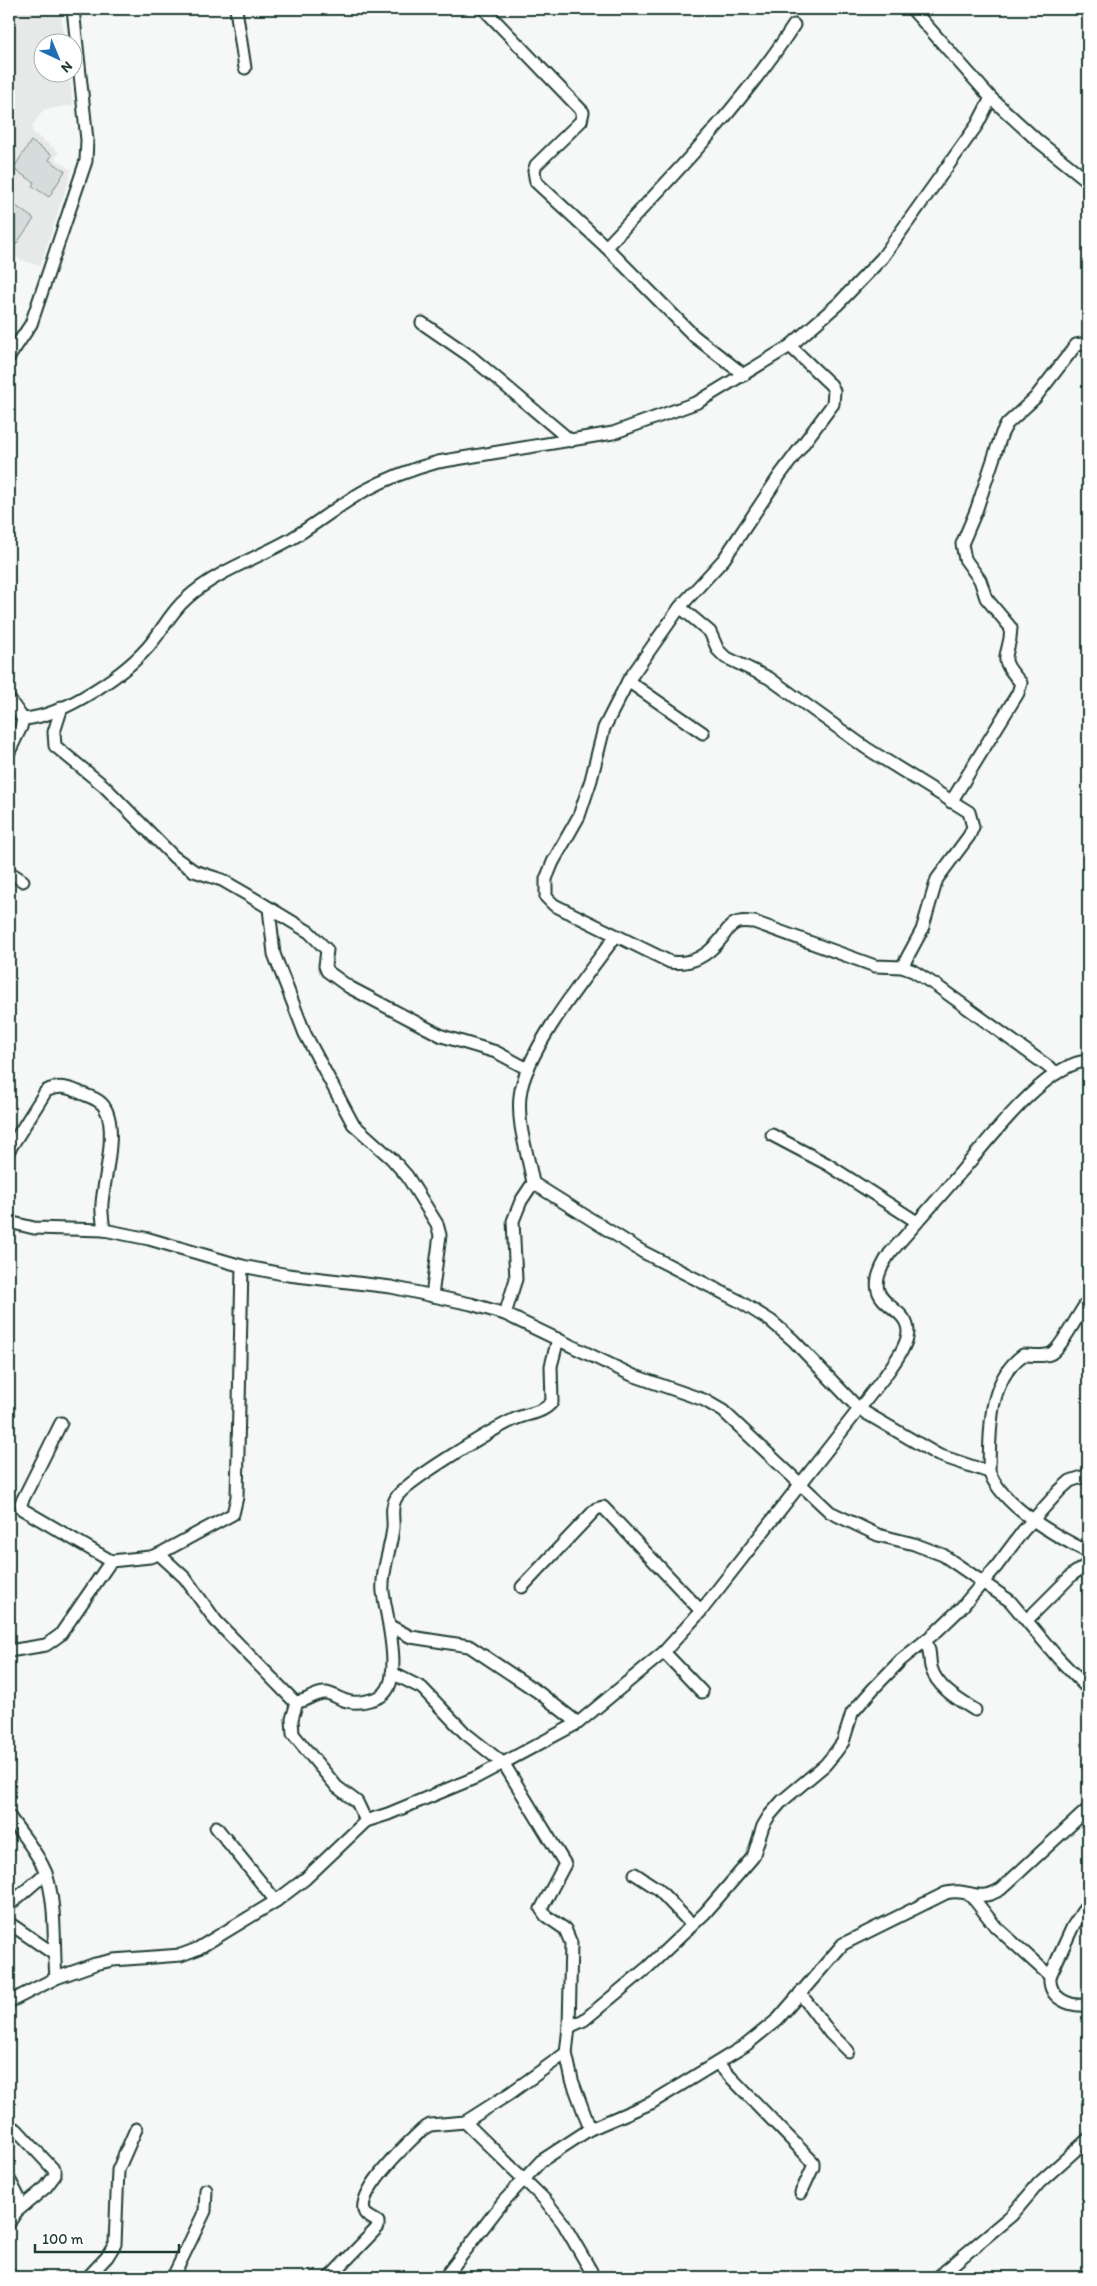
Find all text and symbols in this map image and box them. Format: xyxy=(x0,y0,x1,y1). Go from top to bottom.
north arrow xyxy=(32,32,82,82)
text: N xyxy=(57,58,76,76)
scale bar xyxy=(35,2221,179,2253)
text: 100 m xyxy=(42,2230,84,2248)

